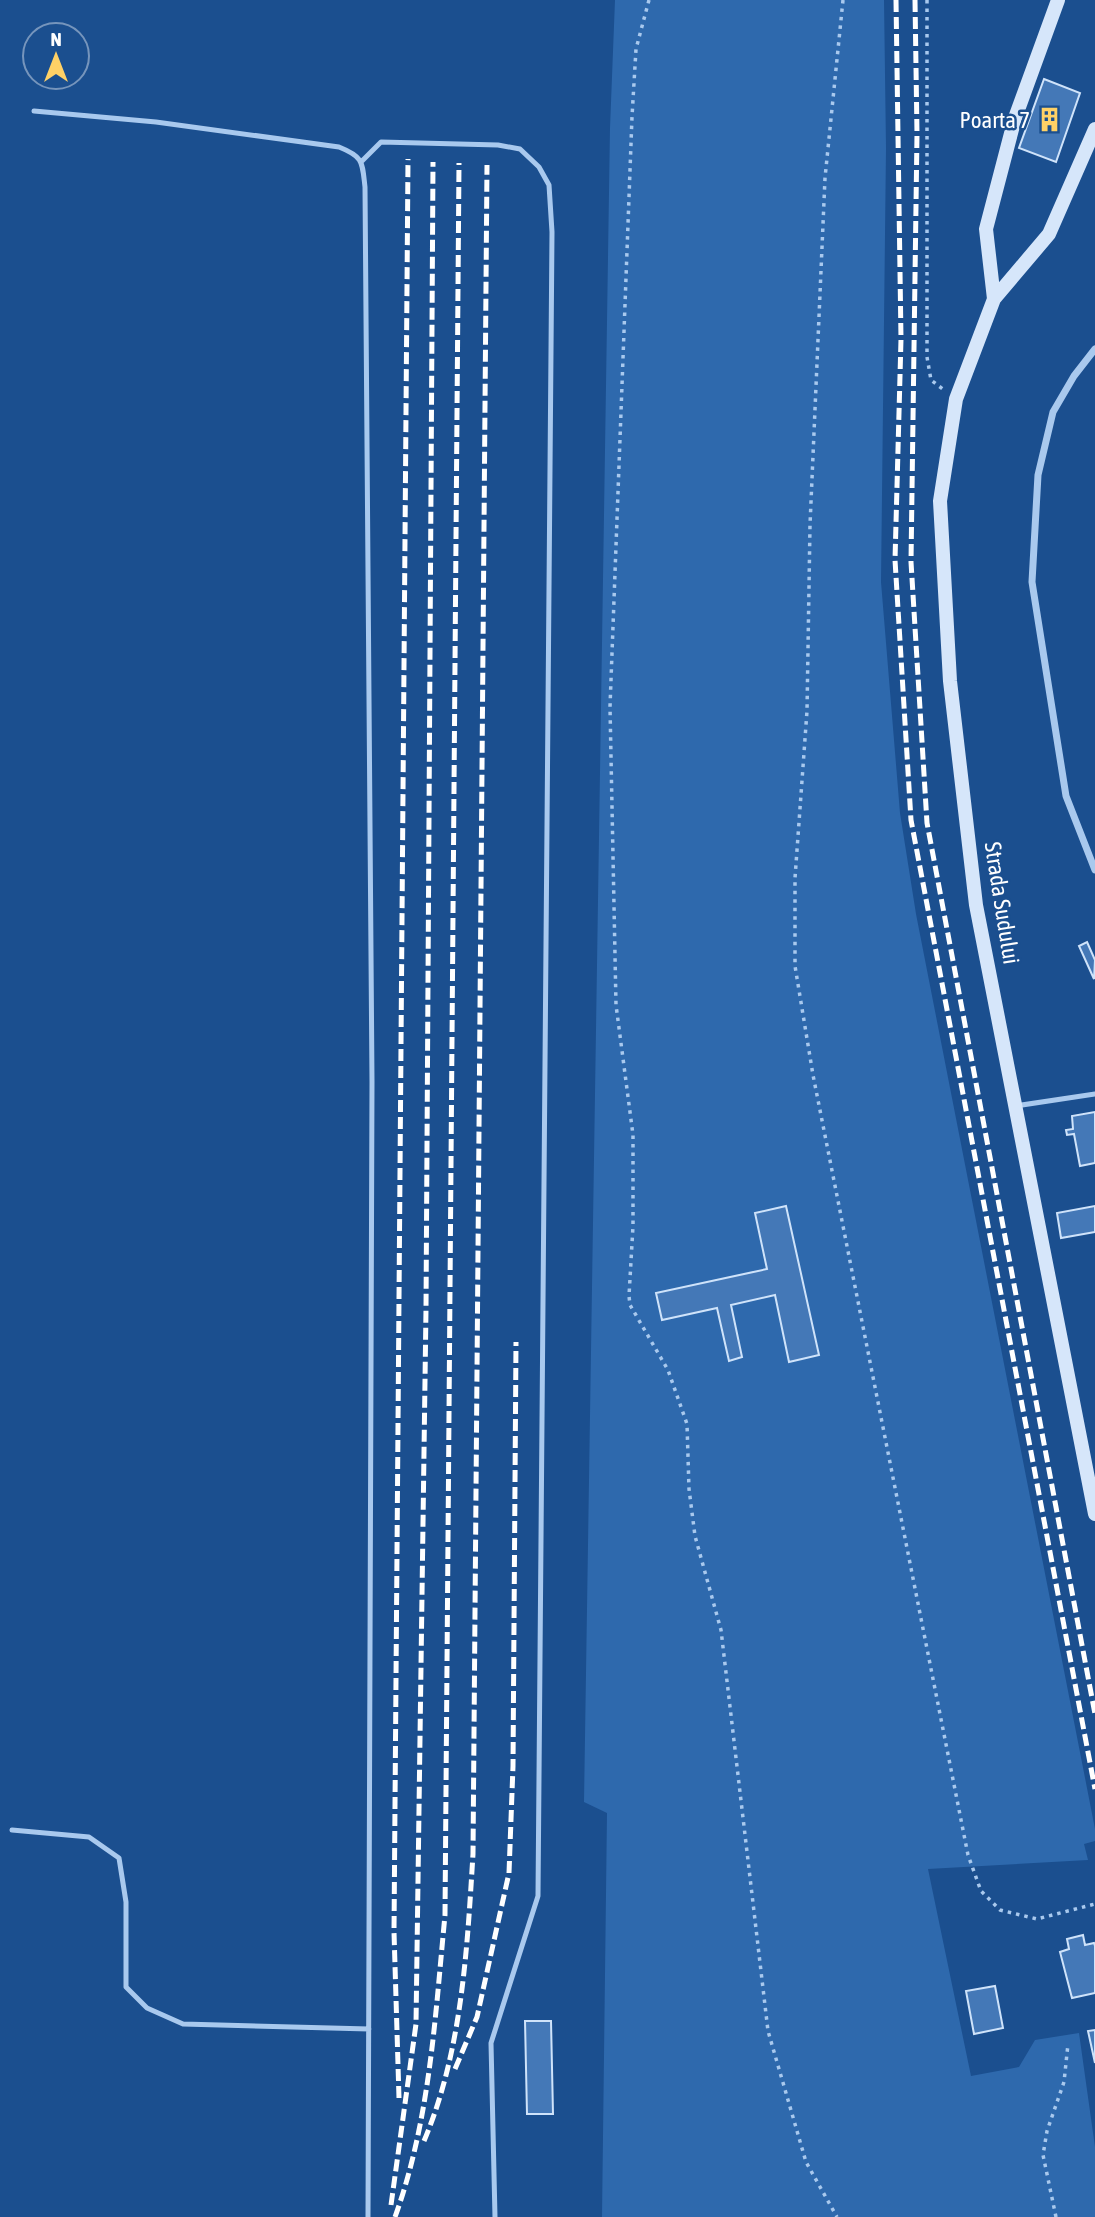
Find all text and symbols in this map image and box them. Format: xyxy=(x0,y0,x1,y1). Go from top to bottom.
north arrow xyxy=(21,21,91,91)
text: N xyxy=(50,28,62,50)
building icon: Poarta 7 xyxy=(1036,106,1064,134)
place label: Poarta 7 xyxy=(960,107,1030,133)
street label: Strada Sudului xyxy=(980,840,1024,966)

